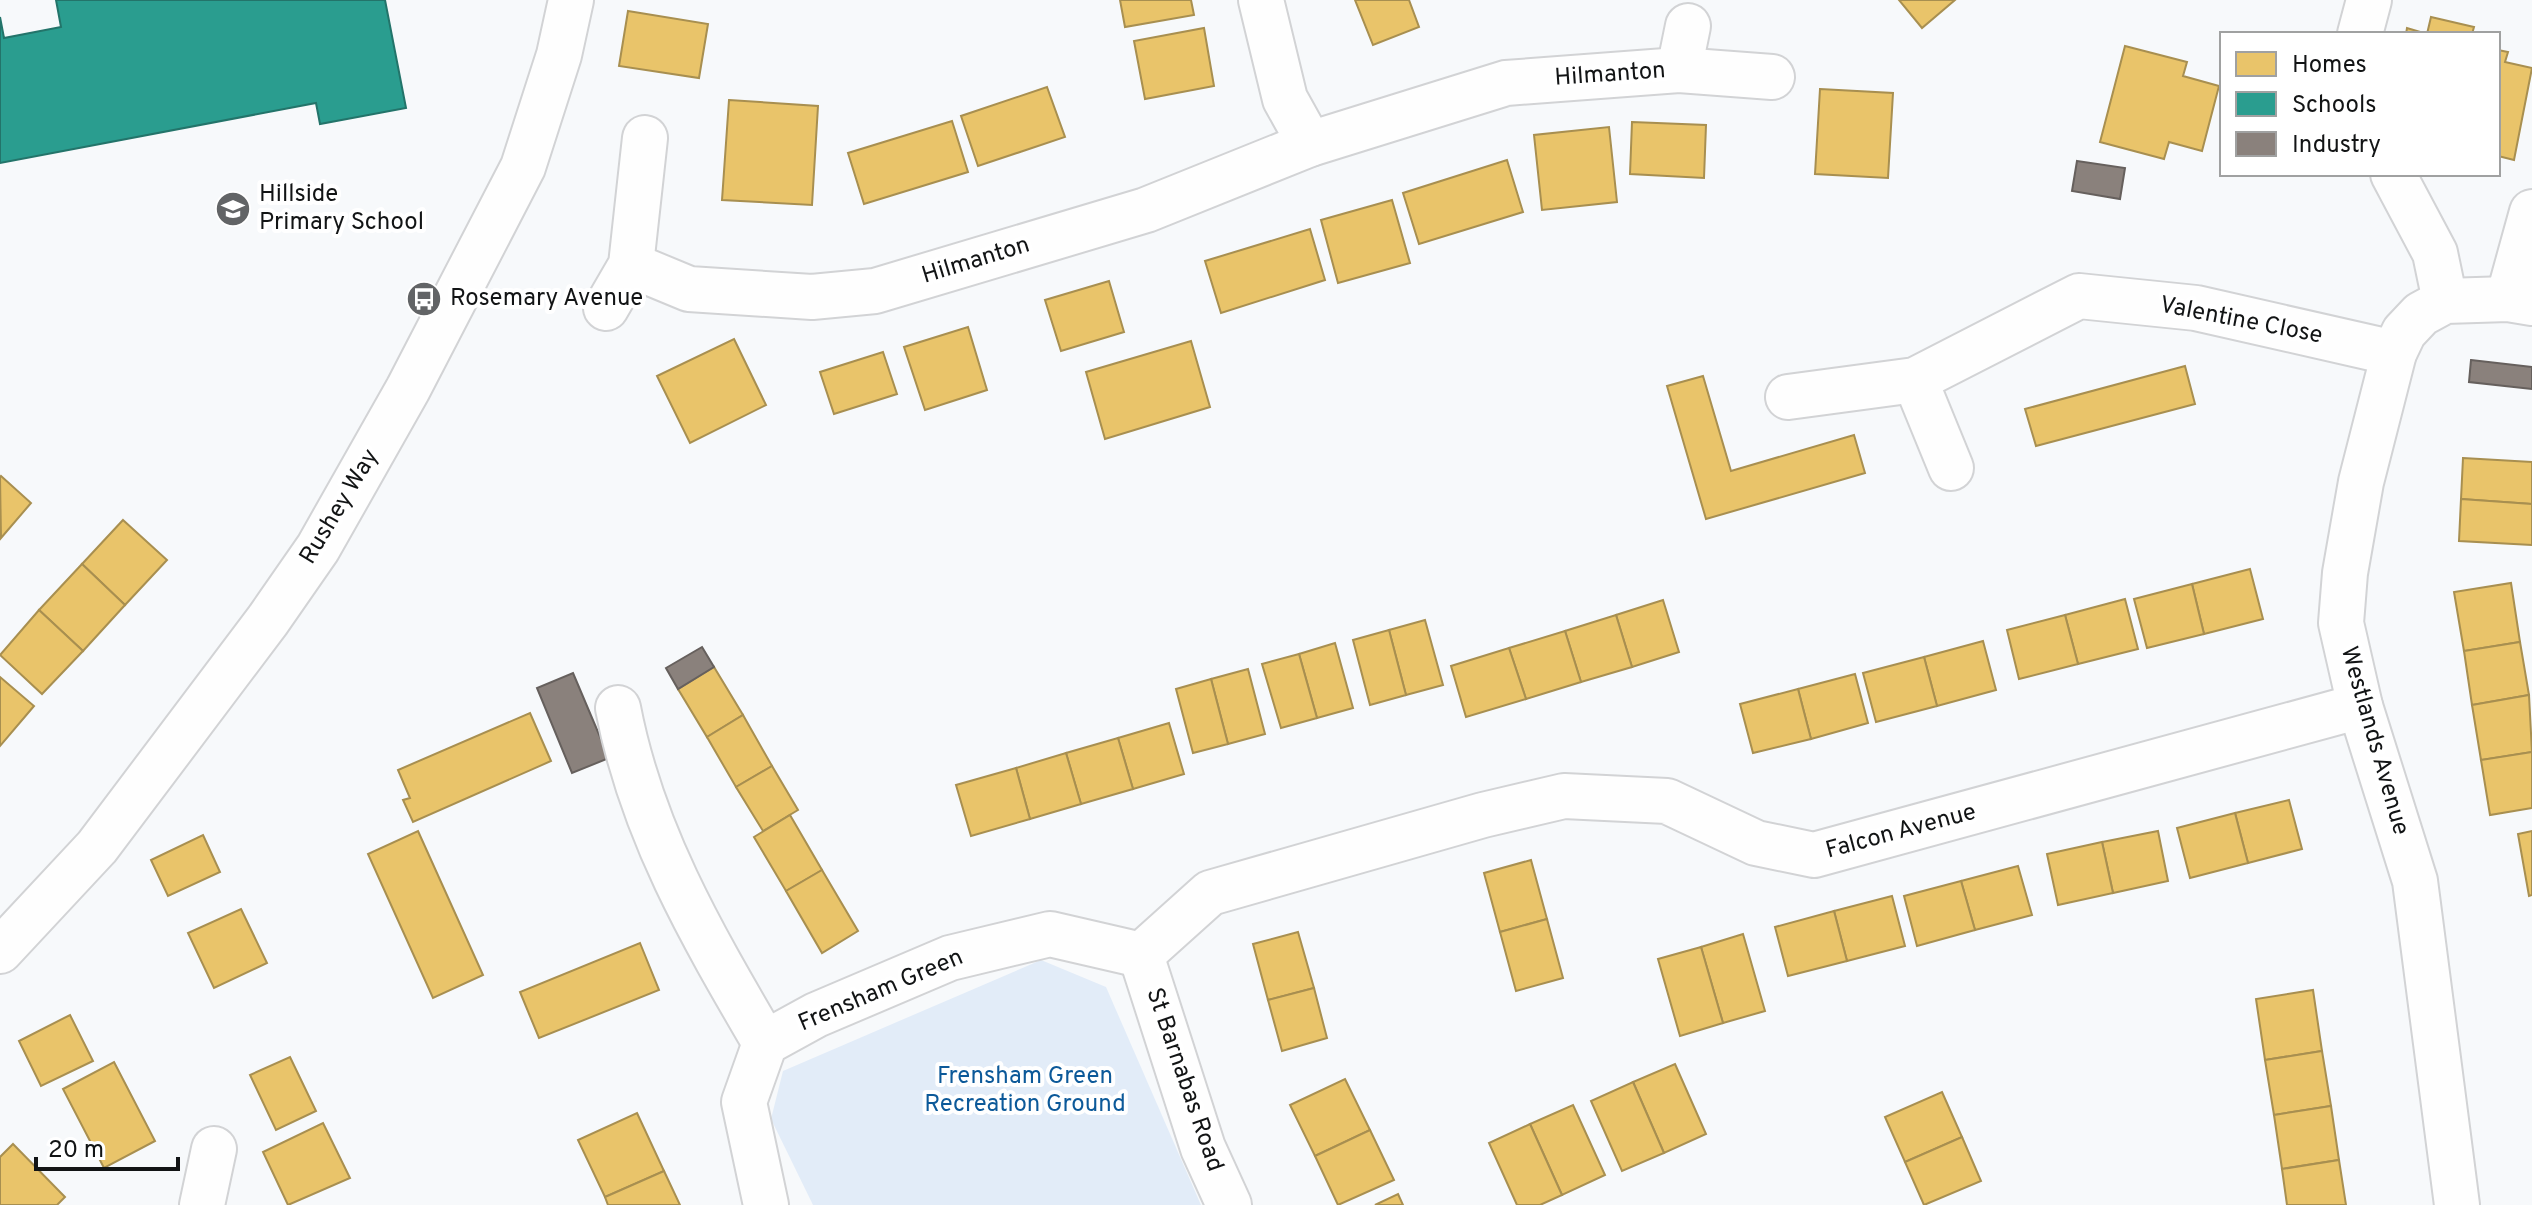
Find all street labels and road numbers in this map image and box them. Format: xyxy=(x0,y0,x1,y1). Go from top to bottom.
street label: Hilmanton xyxy=(1553,56,1667,94)
street label: Hilmanton xyxy=(918,230,1034,292)
street label: Valentine Close xyxy=(2157,291,2325,351)
street label: Rushey Way xyxy=(294,444,386,570)
street label: Westlands Avenue xyxy=(2333,643,2415,839)
street label: Falcon Avenue xyxy=(1823,798,1979,866)
street label: Frensham Green xyxy=(794,943,968,1039)
street label: St Barnabas Road xyxy=(1139,984,1229,1176)

